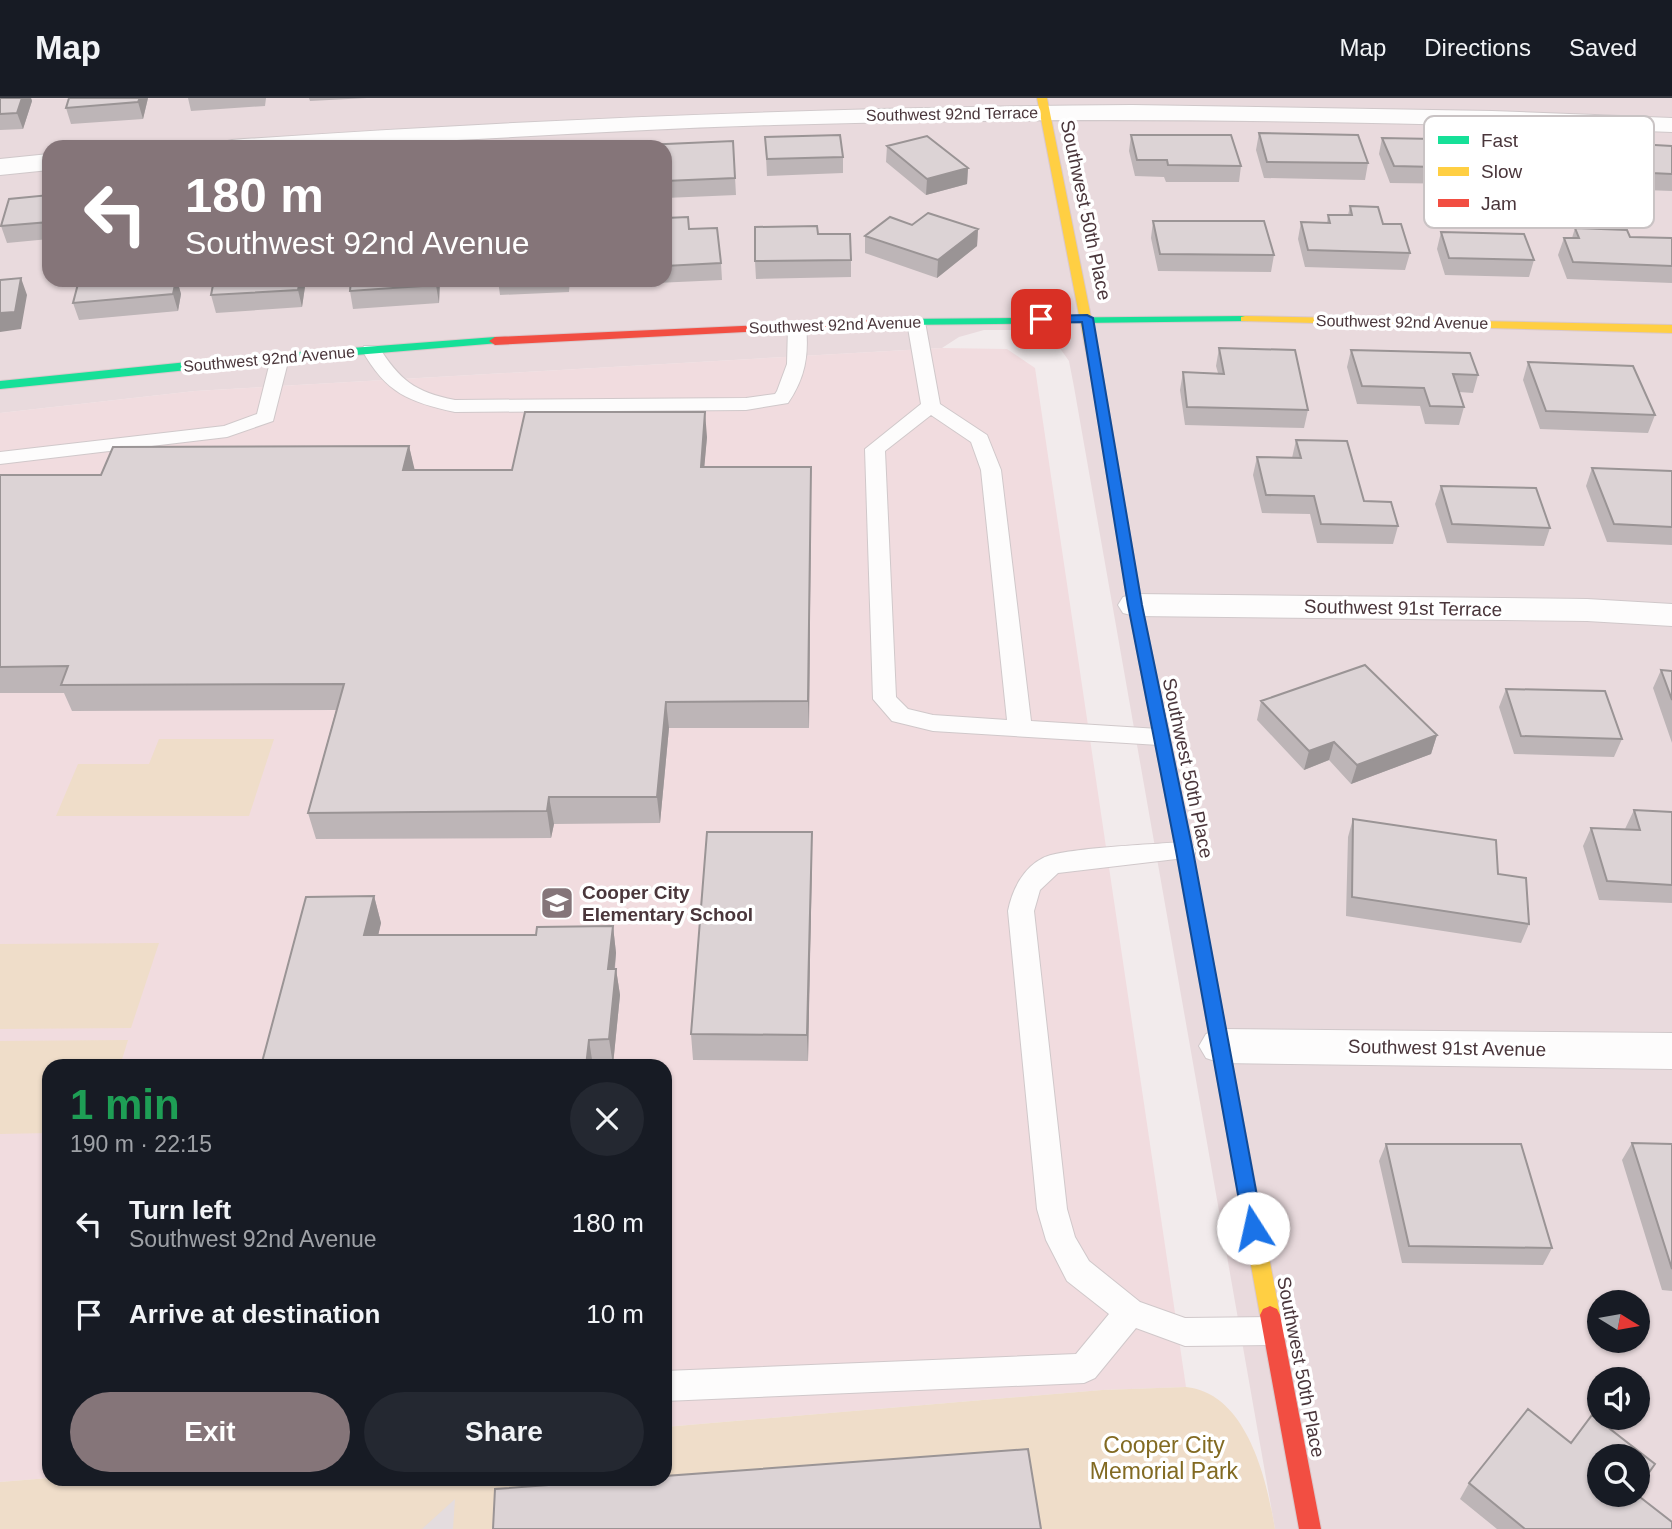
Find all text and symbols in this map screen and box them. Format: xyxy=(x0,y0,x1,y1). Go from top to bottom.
text: Map xyxy=(35,29,101,66)
text: Map xyxy=(1340,34,1386,61)
text: Directions xyxy=(1424,34,1531,61)
text: Saved xyxy=(1569,34,1637,61)
street label: Southwest 92nd Terrace xyxy=(866,104,1038,124)
legend xyxy=(1424,116,1654,228)
street label: Southwest 50th Place xyxy=(1057,118,1115,302)
text: Fast xyxy=(1481,130,1519,151)
text: Slow xyxy=(1481,161,1522,182)
icon: left xyxy=(70,168,161,259)
text: 180 m xyxy=(185,168,324,222)
text: Jam xyxy=(1481,193,1517,214)
text: Southwest 92nd Avenue xyxy=(185,225,530,261)
pin xyxy=(1011,289,1071,349)
icon: arrive xyxy=(1022,300,1060,338)
street label: Southwest 92nd Avenue xyxy=(1316,312,1488,332)
street label: Southwest 92nd Avenue xyxy=(749,313,921,337)
street label: Southwest 92nd Avenue xyxy=(182,343,356,375)
street label: Southwest 91st Terrace xyxy=(1304,596,1502,620)
street label: Southwest 50th Place xyxy=(1159,676,1217,860)
place label: Cooper City Elementary School xyxy=(582,882,753,925)
school or university icon: Cooper City Elementary School xyxy=(538,884,576,922)
street label: Southwest 91st Avenue xyxy=(1348,1036,1546,1060)
text: 1 min xyxy=(70,1081,180,1128)
button: close xyxy=(570,1082,644,1156)
text: 190 m · 22:15 xyxy=(70,1131,212,1157)
position arrow xyxy=(1216,1191,1290,1265)
text: Turn left xyxy=(129,1195,231,1225)
icon: left xyxy=(70,1205,108,1243)
text: 180 m xyxy=(572,1208,644,1238)
text: Southwest 92nd Avenue xyxy=(129,1226,377,1252)
street label: Southwest 50th Place xyxy=(1273,1275,1329,1459)
north arrow xyxy=(1587,1290,1650,1353)
map controls xyxy=(1587,1290,1650,1507)
icon: arrive xyxy=(70,1296,108,1334)
text: Arrive at destination xyxy=(129,1299,380,1329)
text: 10 m xyxy=(586,1299,644,1329)
button: sound xyxy=(1587,1367,1650,1430)
button: Exit xyxy=(70,1392,350,1472)
button: Share xyxy=(364,1392,644,1472)
park label: Cooper City Memorial Park xyxy=(1090,1432,1239,1484)
button: search xyxy=(1587,1444,1650,1507)

